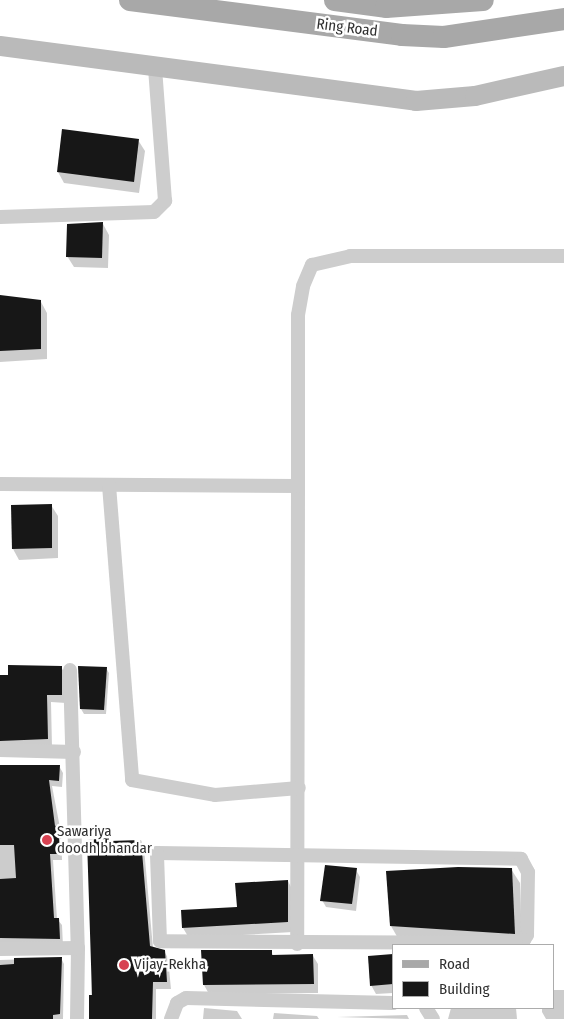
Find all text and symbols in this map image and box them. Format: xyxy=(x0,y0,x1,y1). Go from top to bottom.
street label: Ring Road xyxy=(315,15,379,41)
place label: Sawariya doodh bhandar xyxy=(57,822,152,857)
marker: Sawariya doodh bhandar xyxy=(41,834,53,846)
legend xyxy=(392,944,554,1009)
text: Road xyxy=(439,955,470,973)
place label: Vijay-Rekha xyxy=(134,956,206,974)
marker: Vijay-Rekha xyxy=(118,959,130,971)
text: Building xyxy=(439,980,490,998)

